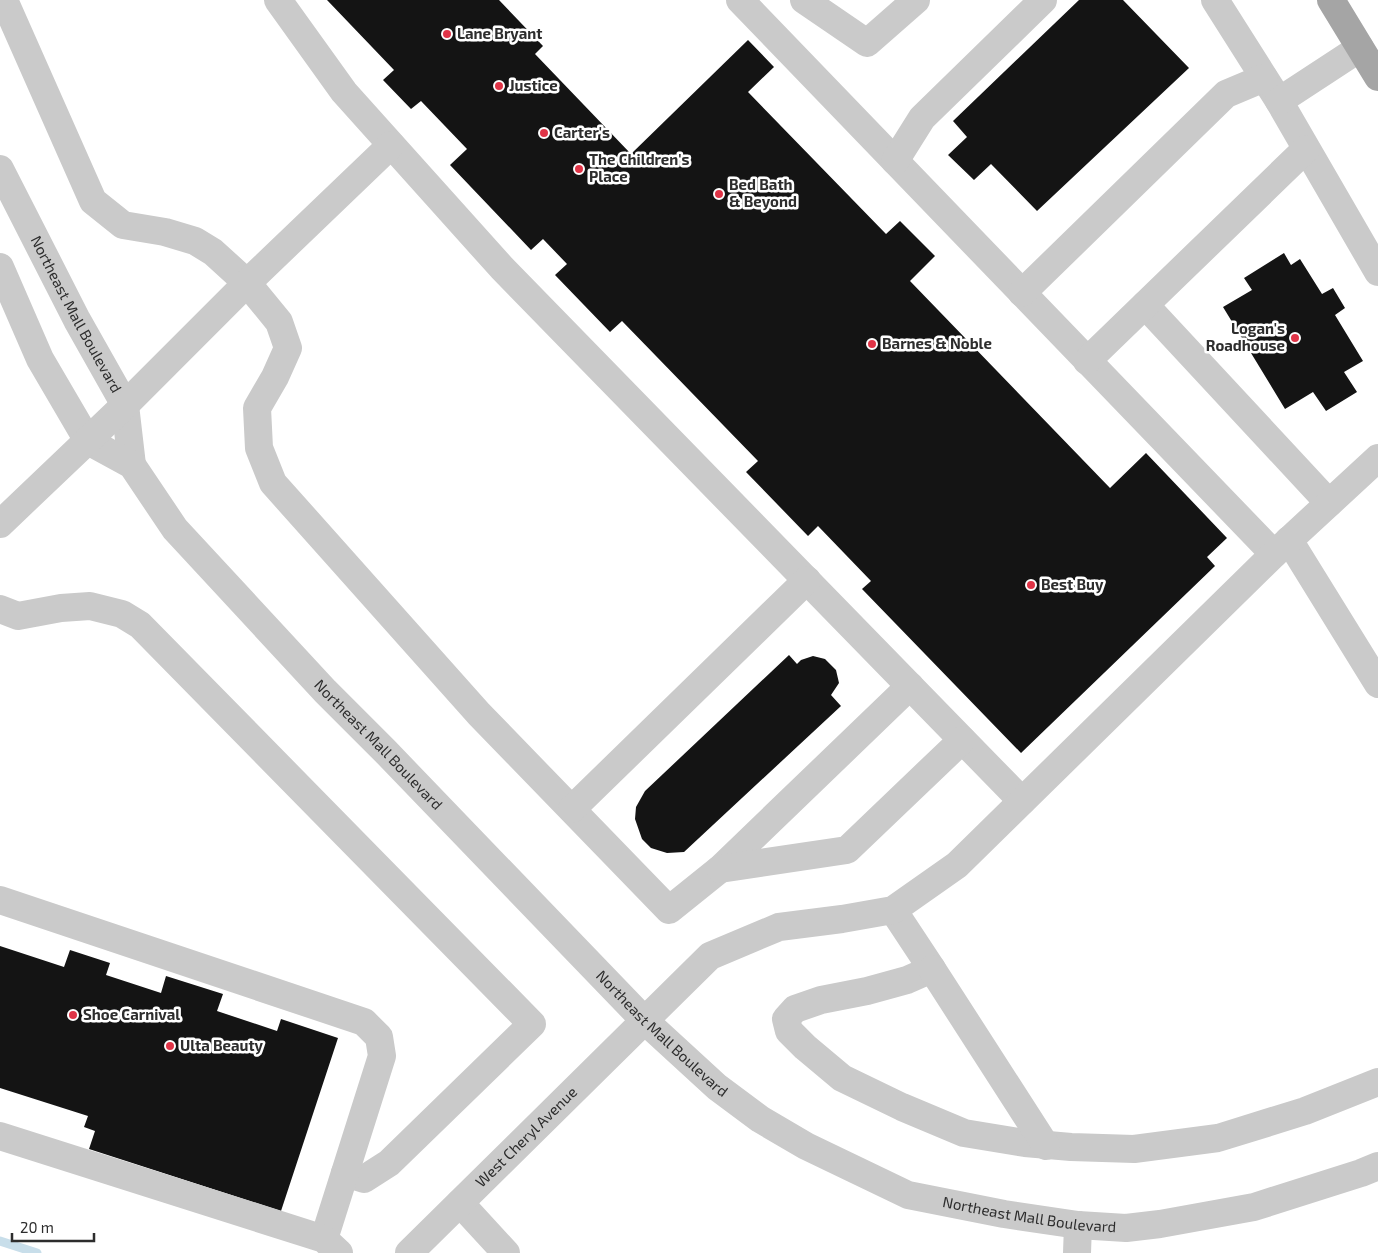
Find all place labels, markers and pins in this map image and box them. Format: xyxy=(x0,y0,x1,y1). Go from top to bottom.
place label: Lane Bryant xyxy=(457,24,542,43)
marker: Lane Bryant xyxy=(441,28,453,40)
place label: Justice xyxy=(509,76,558,94)
marker: Justice xyxy=(493,80,505,92)
place label: Carter's xyxy=(554,123,610,141)
marker: Carter's xyxy=(538,127,550,139)
place label: The Children's Place xyxy=(589,150,689,185)
marker: The Children's Place xyxy=(573,163,585,175)
place label: Bed Bath & Beyond xyxy=(729,175,797,211)
marker: Bed Bath & Beyond xyxy=(713,188,725,200)
place label: Logan's Roadhouse xyxy=(1206,319,1285,354)
marker: Logan's Roadhouse xyxy=(1289,332,1301,344)
place label: Barnes & Noble xyxy=(882,334,992,352)
marker: Barnes & Noble xyxy=(866,338,878,350)
place label: Best Buy xyxy=(1041,575,1104,594)
marker: Best Buy xyxy=(1025,579,1037,591)
place label: Shoe Carnival xyxy=(83,1005,180,1023)
marker: Shoe Carnival xyxy=(67,1009,79,1021)
place label: Ulta Beauty xyxy=(180,1036,264,1055)
marker: Ulta Beauty xyxy=(164,1040,176,1052)

